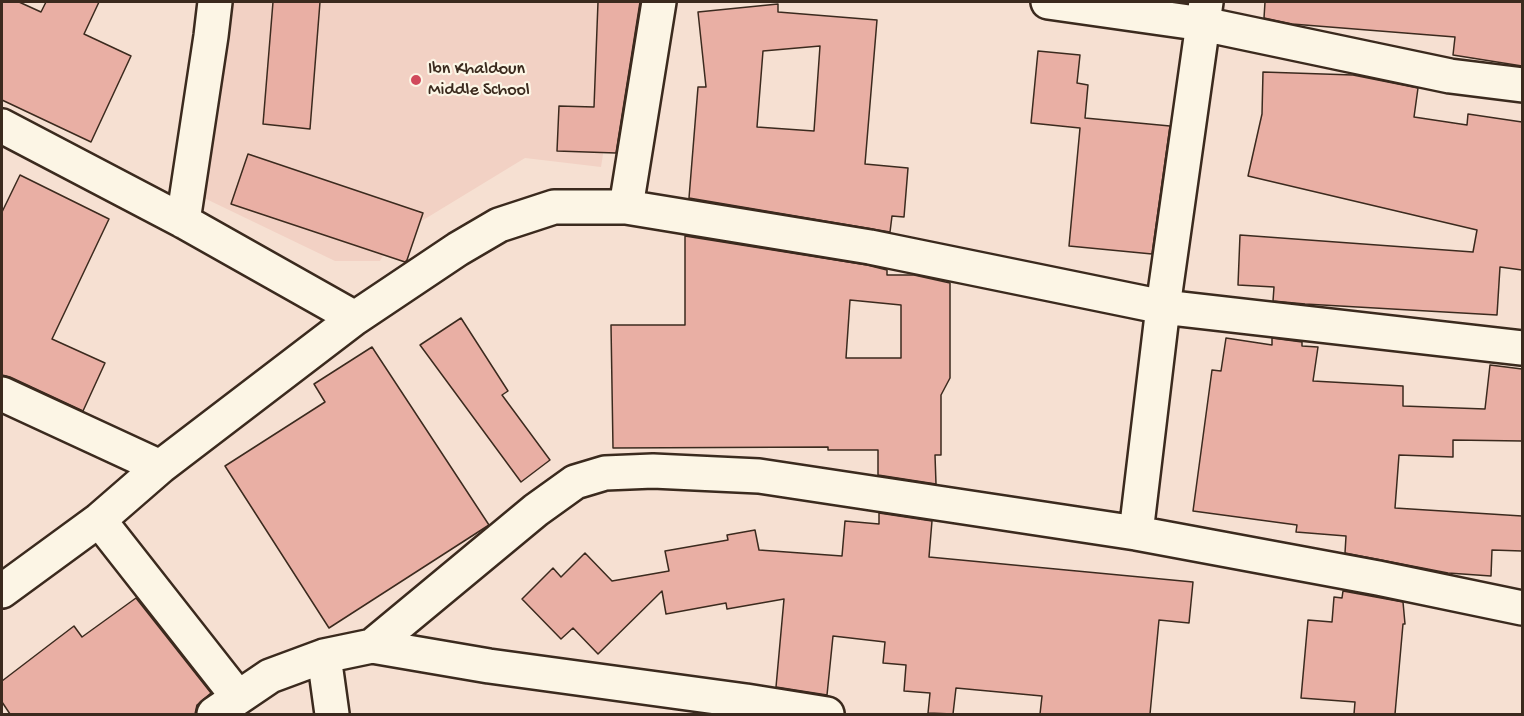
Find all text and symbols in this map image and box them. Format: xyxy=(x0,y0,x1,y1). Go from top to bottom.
place label: Ibn Khaldoun Middle School xyxy=(428,59,530,101)
marker: Ibn Khaldoun Middle School xyxy=(409,73,423,87)

